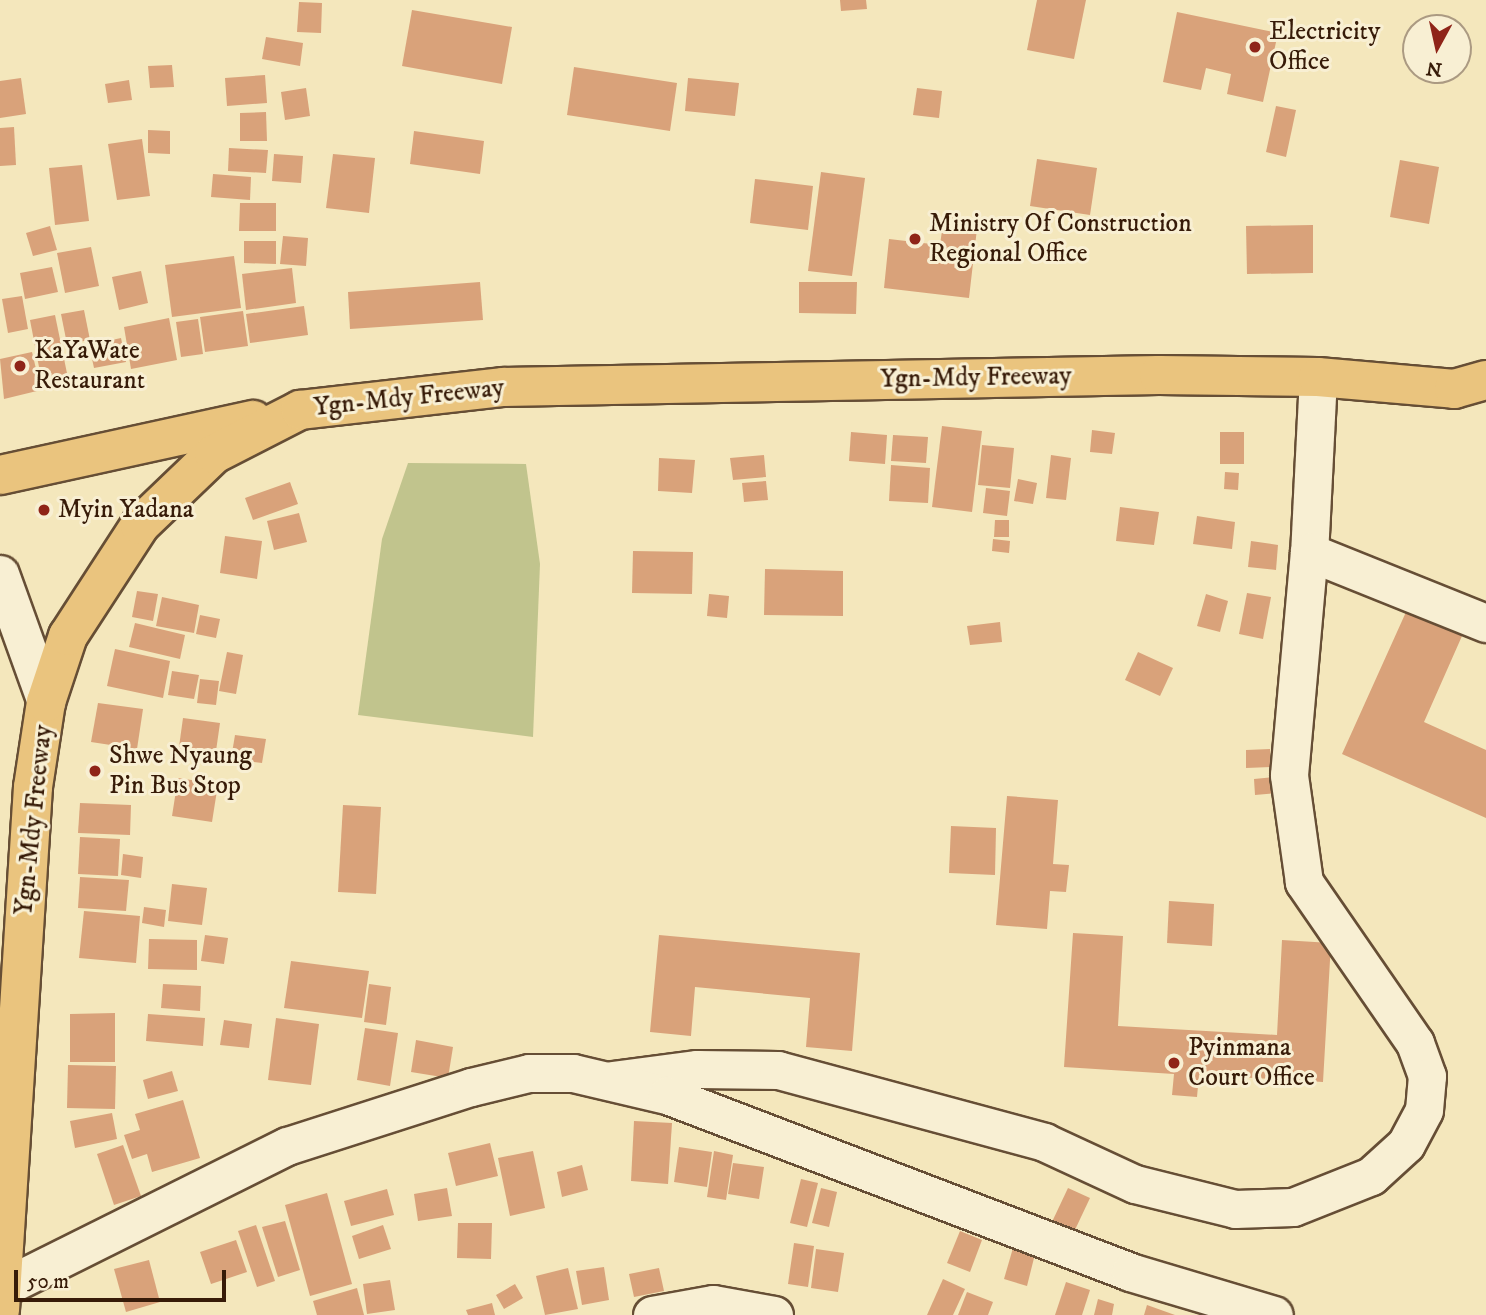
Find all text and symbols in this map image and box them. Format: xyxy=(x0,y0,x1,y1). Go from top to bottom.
north arrow xyxy=(1402,14,1472,84)
place label: Electricity Office xyxy=(1269,16,1380,78)
marker: Electricity Office xyxy=(1247,39,1263,55)
text: N xyxy=(1425,56,1444,81)
place label: Ministry Of Construction Regional Office xyxy=(929,208,1192,270)
marker: Ministry Of Construction Regional Office xyxy=(907,231,923,247)
place label: KaYaWate Restaurant xyxy=(34,335,145,396)
marker: KaYaWate Restaurant xyxy=(12,358,28,374)
street label: Ygn-Mdy Freeway xyxy=(880,361,1072,395)
street label: Ygn-Mdy Freeway xyxy=(312,372,506,424)
place label: Myin Yadana xyxy=(58,494,194,526)
marker: Myin Yadana xyxy=(36,502,52,518)
street label: Ygn-Mdy Freeway xyxy=(8,723,60,917)
place label: Shwe Nyaung Pin Bus Stop xyxy=(109,740,252,802)
marker: Shwe Nyaung Pin Bus Stop xyxy=(87,763,103,779)
place label: Pyinmana Court Office xyxy=(1188,1032,1315,1094)
marker: Pyinmana Court Office xyxy=(1166,1055,1182,1071)
scale bar xyxy=(18,1256,229,1300)
text: 50 m xyxy=(27,1269,69,1295)

